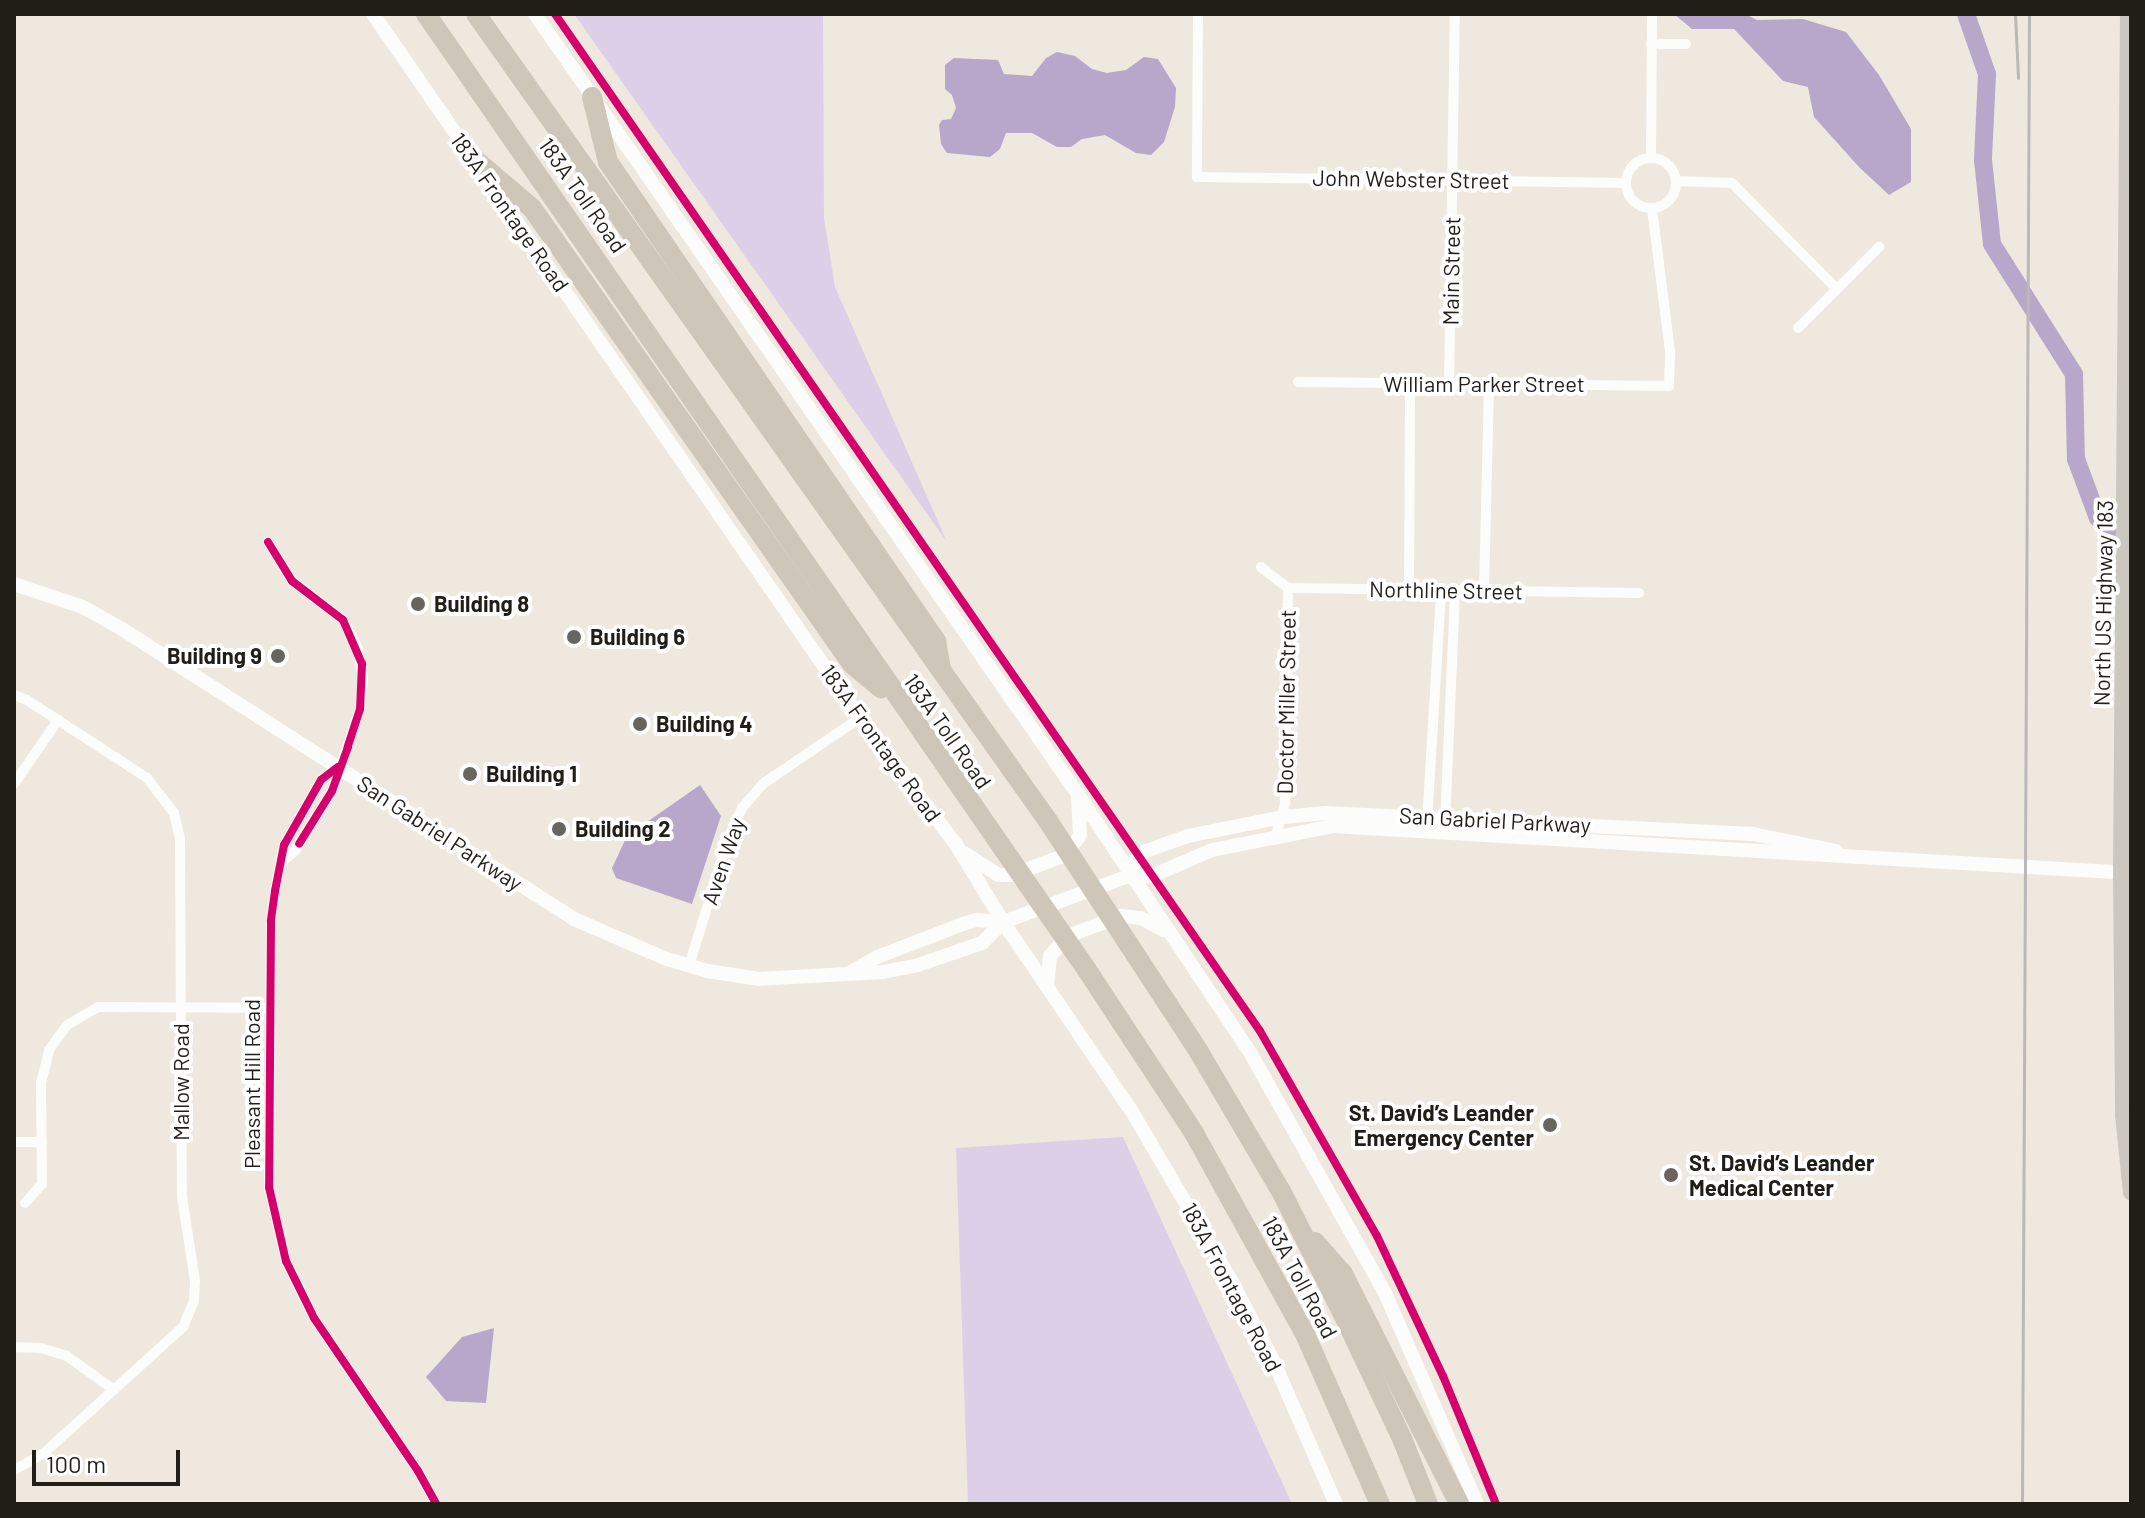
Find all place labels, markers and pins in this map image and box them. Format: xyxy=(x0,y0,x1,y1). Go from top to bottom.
place label: Building 8 xyxy=(434,591,529,617)
marker: Building 8 xyxy=(409,595,427,613)
place label: Building 6 xyxy=(590,624,685,650)
marker: Building 6 xyxy=(565,628,583,646)
place label: Building 9 xyxy=(167,643,262,669)
marker: Building 9 xyxy=(269,647,287,665)
place label: Building 4 xyxy=(656,711,753,737)
marker: Building 4 xyxy=(631,715,649,733)
place label: Building 1 xyxy=(486,761,577,787)
marker: Building 1 xyxy=(461,765,479,783)
place label: Building 2 xyxy=(575,816,671,842)
marker: Building 2 xyxy=(550,820,568,838)
place label: St. David’s Leander Emergency Center xyxy=(1349,1099,1534,1150)
marker: St. David’s Leander Emergency Center xyxy=(1541,1116,1559,1134)
place label: St. David’s Leander Medical Center xyxy=(1689,1149,1874,1200)
marker: St. David’s Leander Medical Center xyxy=(1660,1164,1682,1186)

